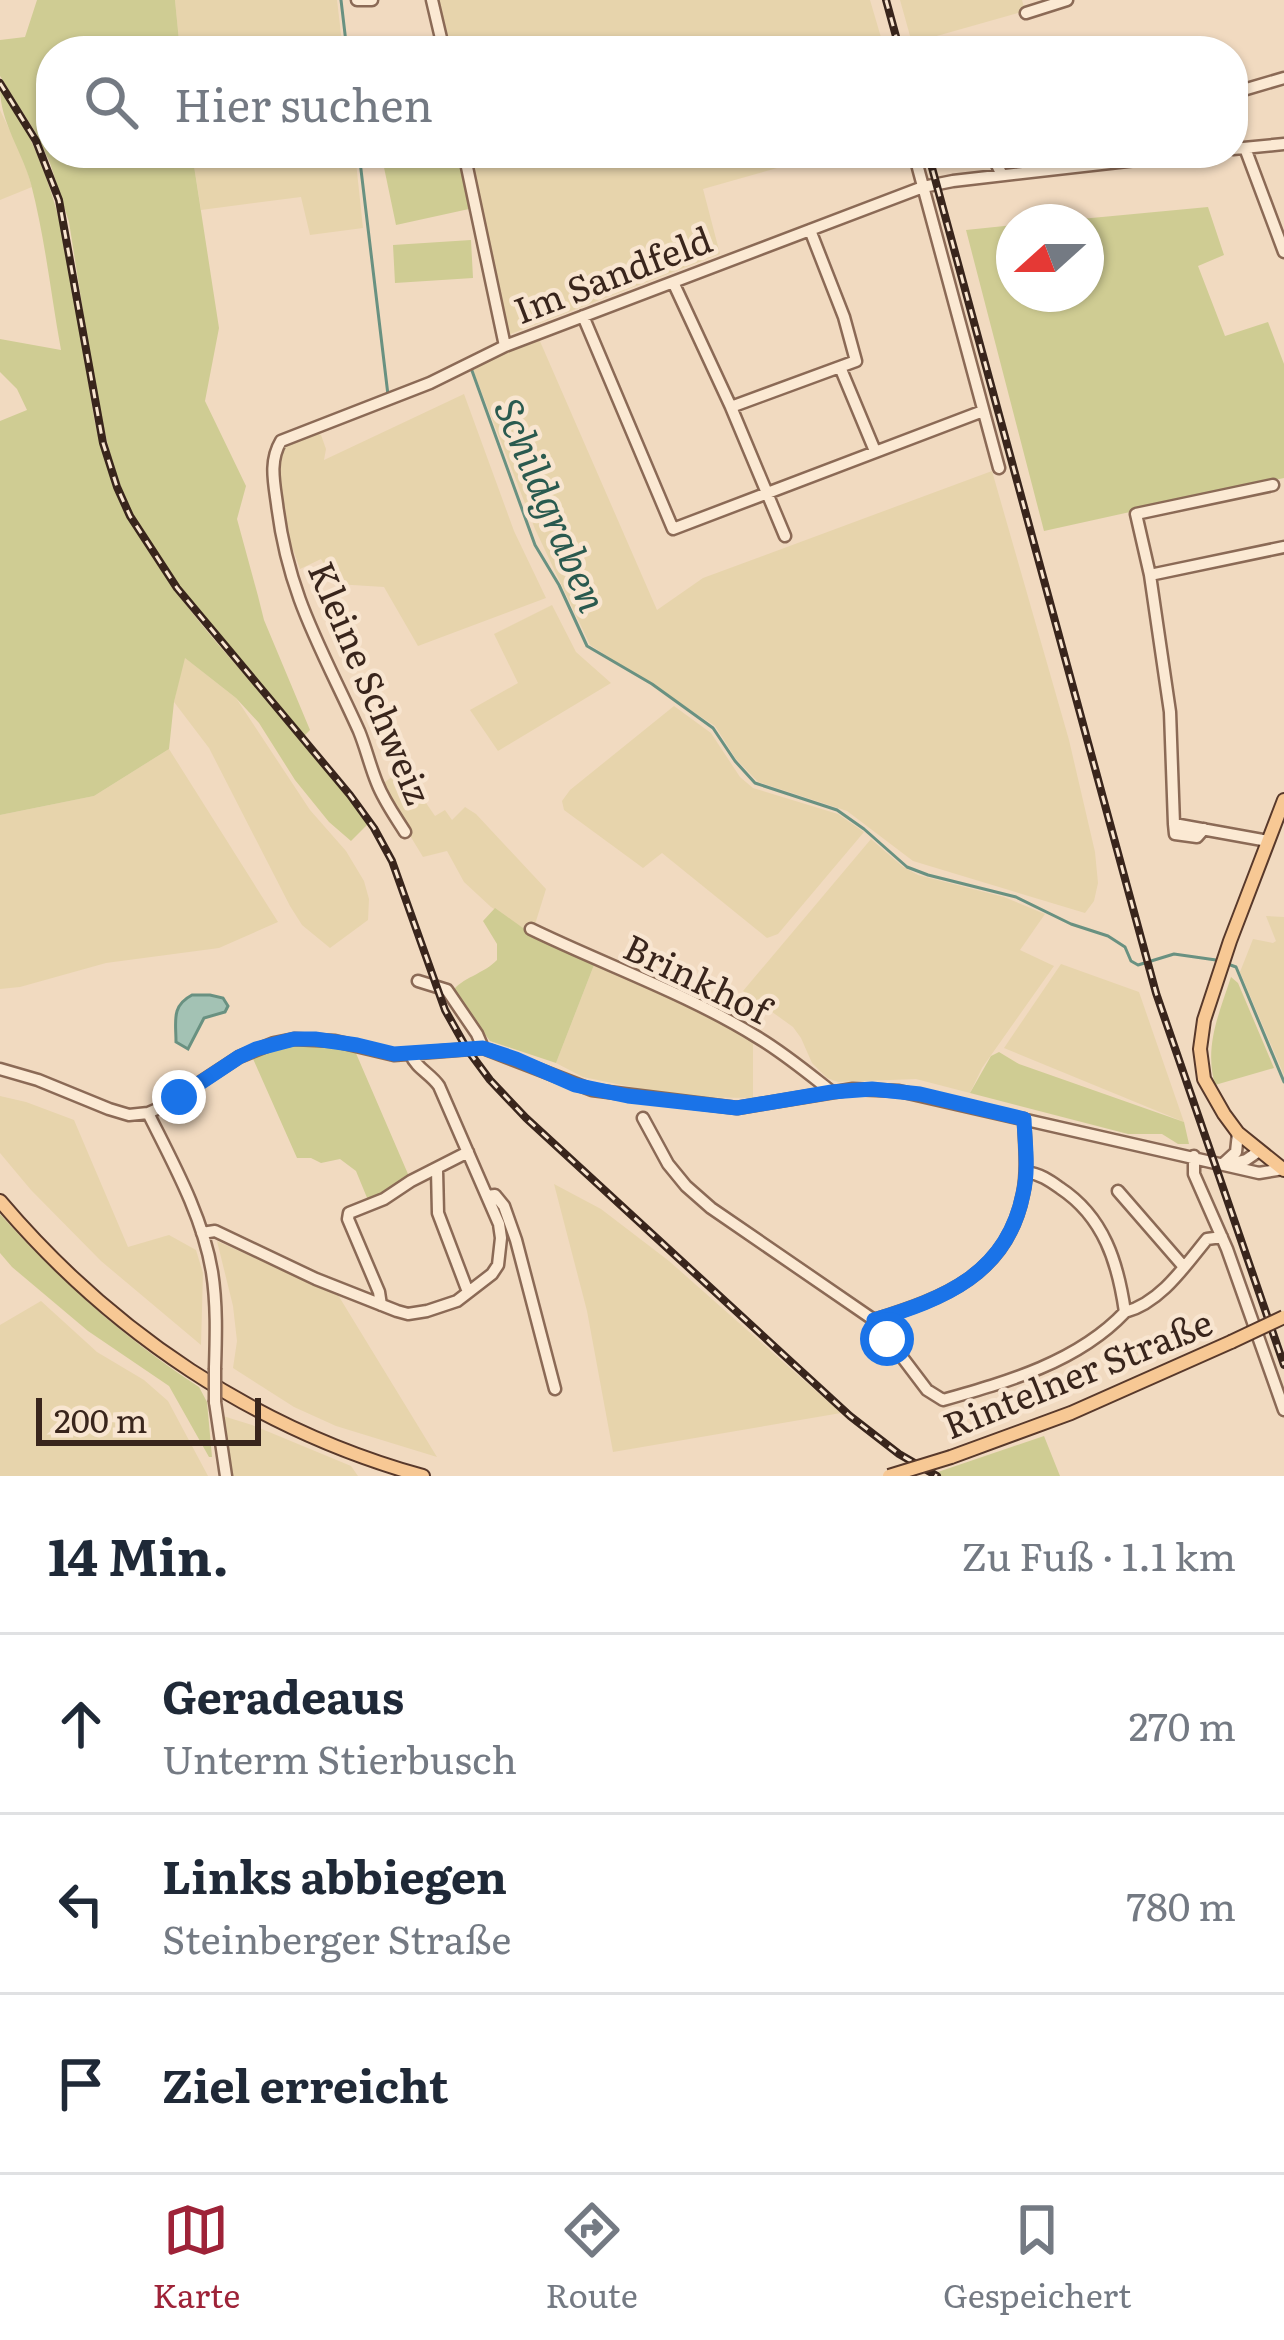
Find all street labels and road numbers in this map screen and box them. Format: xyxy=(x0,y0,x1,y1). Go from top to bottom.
street label: Im Sandfeld xyxy=(505,211,719,335)
street label: Kleine Schweiz xyxy=(297,552,447,812)
street label: Brinkhof xyxy=(616,919,783,1037)
street label: Rintelner Straße xyxy=(935,1294,1219,1450)

